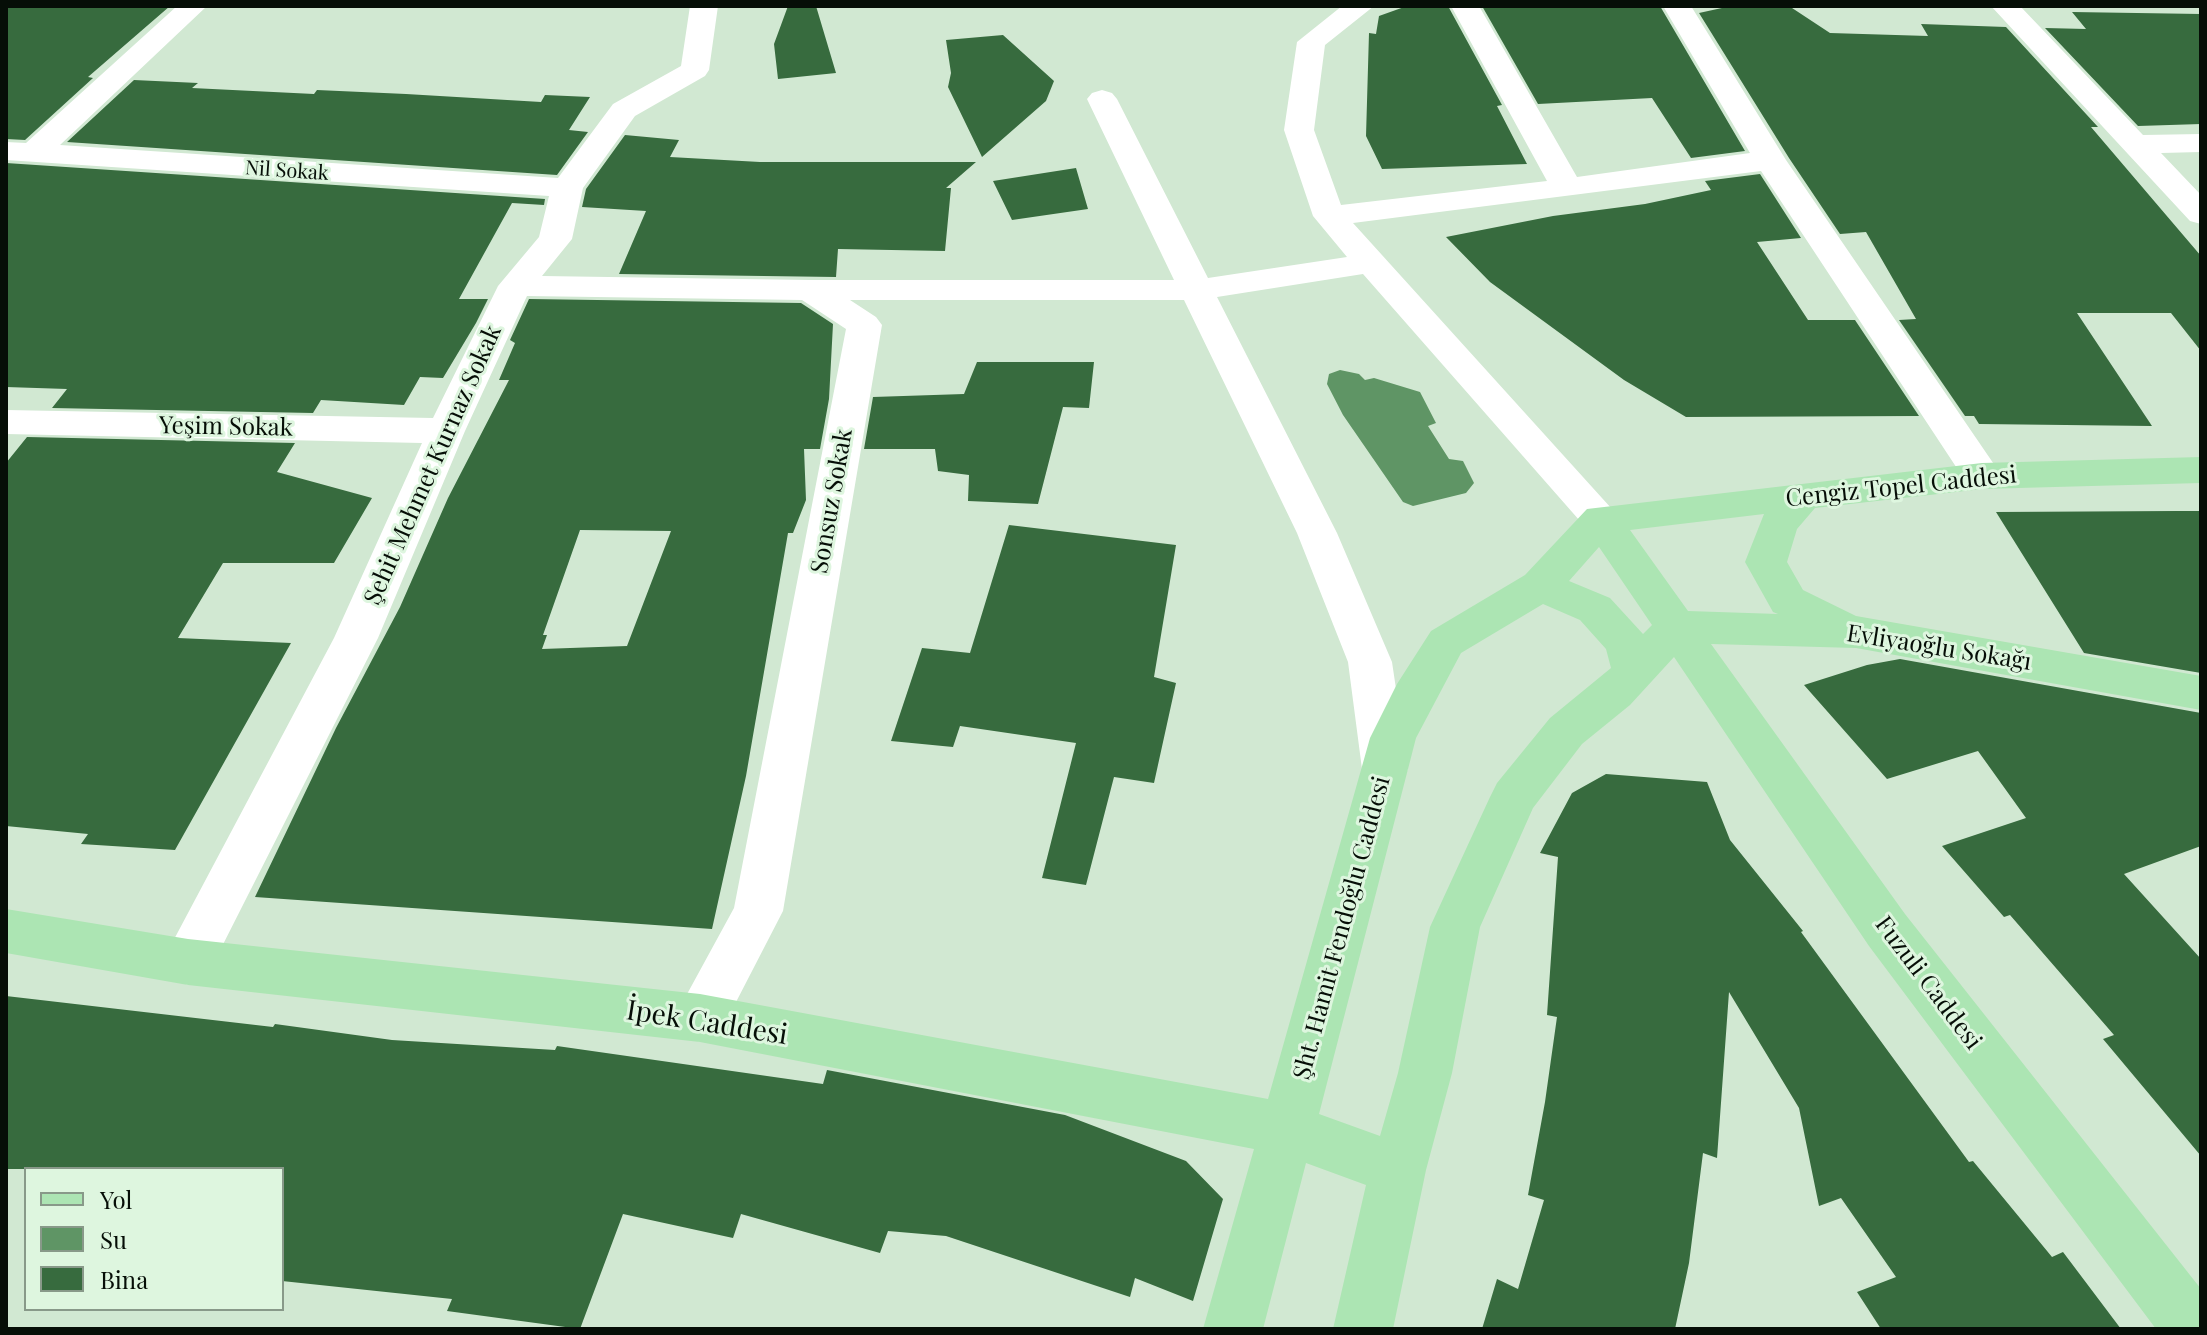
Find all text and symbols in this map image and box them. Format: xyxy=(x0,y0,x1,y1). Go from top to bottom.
street label: Nil Sokak xyxy=(244,156,330,186)
street label: Şehit Mehmet Kurnaz Sokak xyxy=(358,321,508,609)
street label: Yeşim Sokak xyxy=(159,411,293,443)
street label: Sonsuz Sokak xyxy=(805,426,859,576)
street label: Cengiz Topel Caddesi xyxy=(1784,461,2018,513)
street label: Evliyaoğlu Sokağı xyxy=(1845,619,2033,677)
street label: Şht. Hamit Fendoğlu Caddesi xyxy=(1288,773,1396,1083)
street label: Fuzuli Caddesi xyxy=(1869,911,1987,1055)
street label: İpek Caddesi xyxy=(624,994,790,1052)
legend xyxy=(24,1167,284,1311)
text: Yol xyxy=(100,1183,132,1215)
text: Su xyxy=(100,1223,127,1255)
text: Bina xyxy=(100,1263,148,1295)

